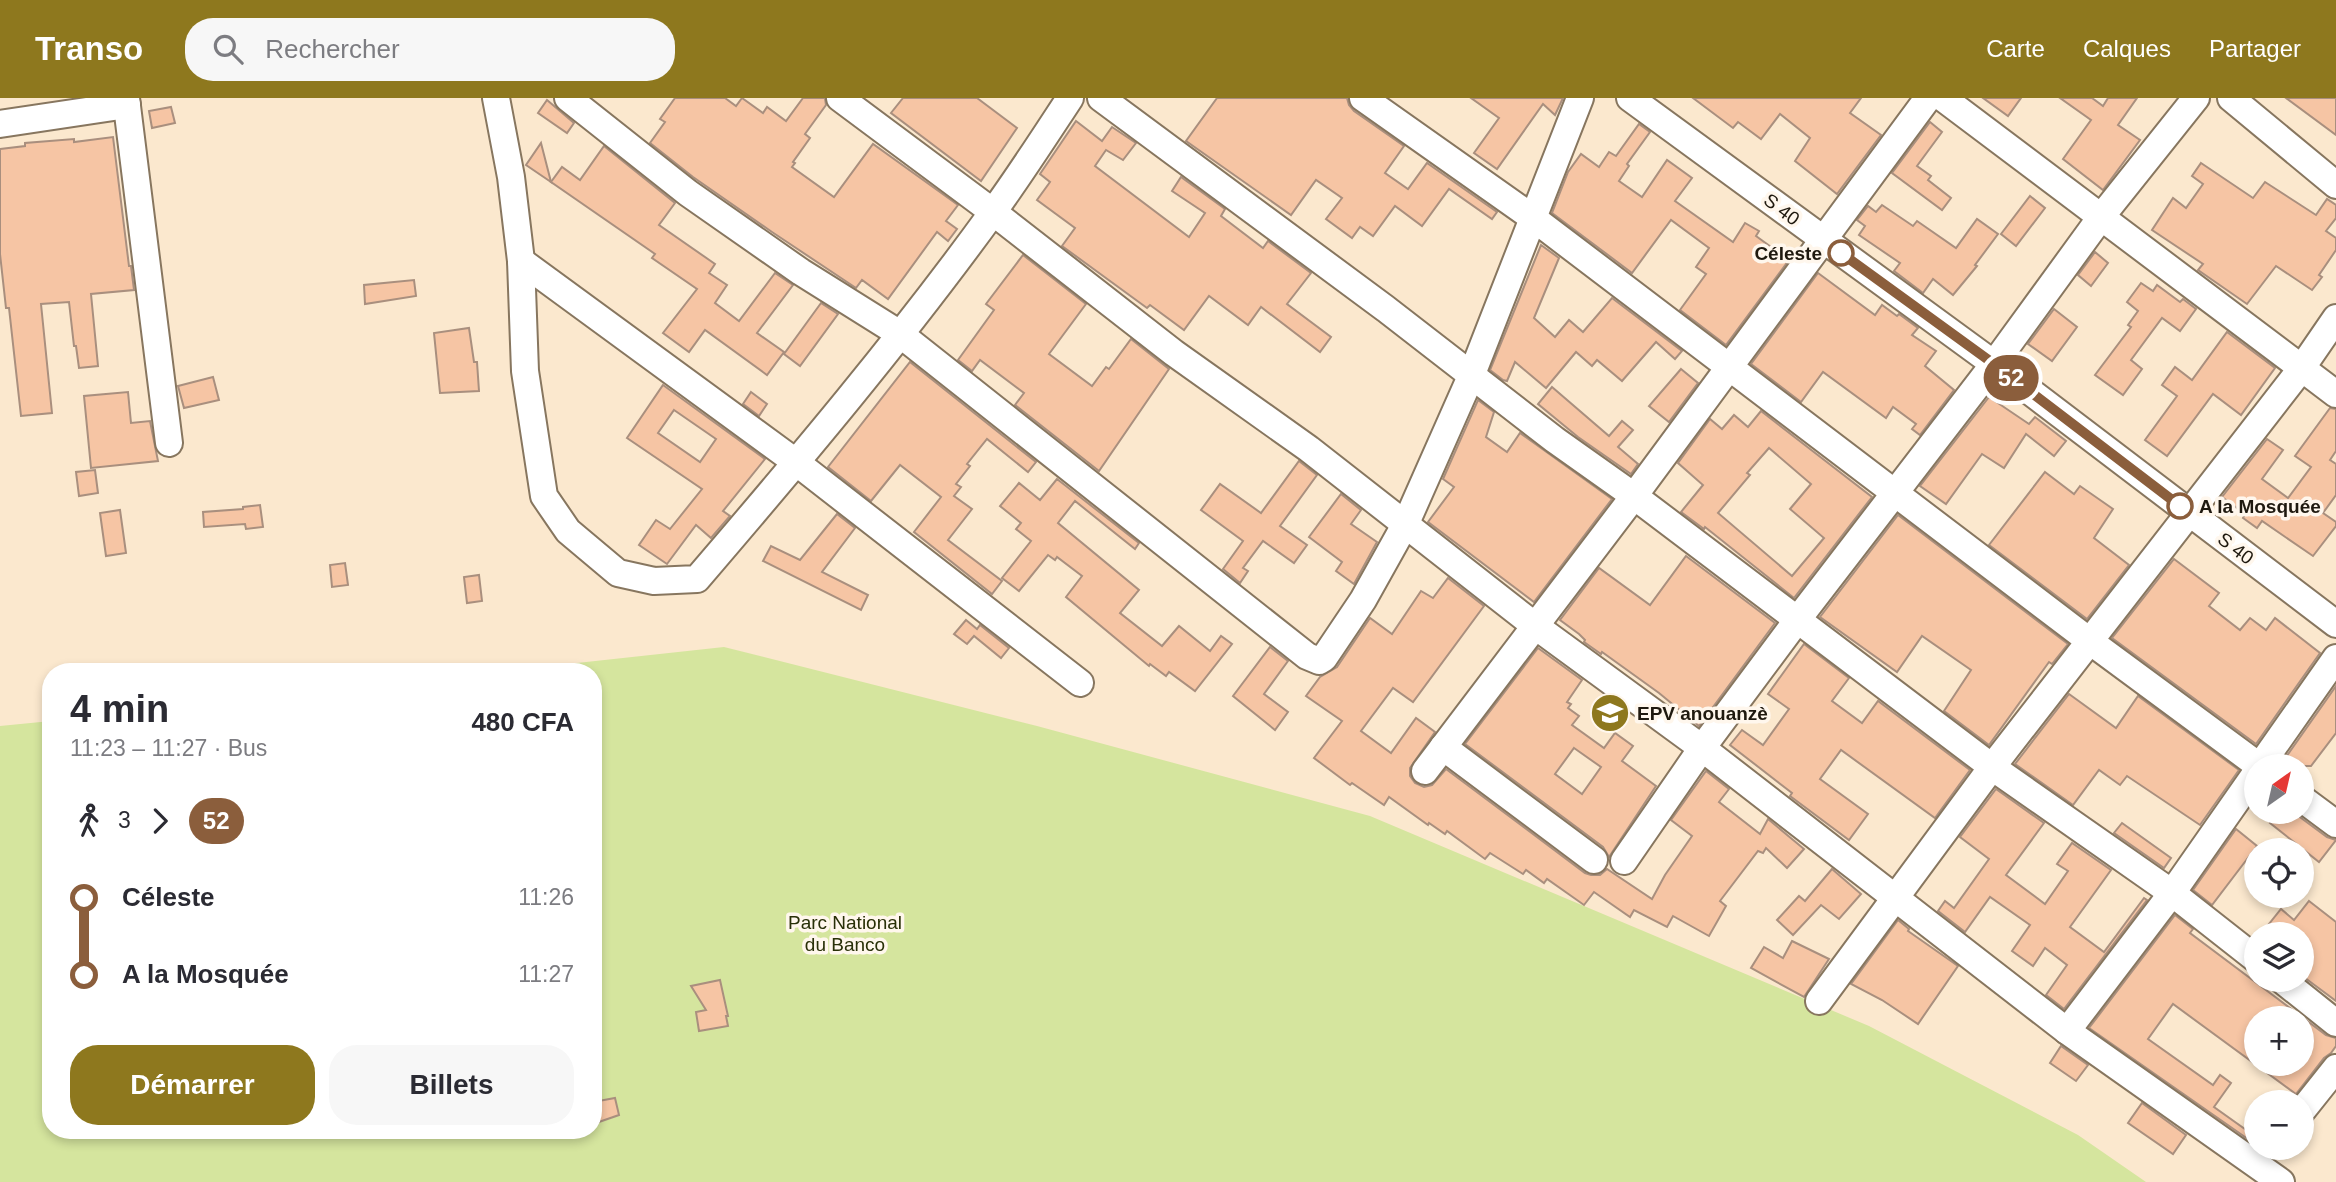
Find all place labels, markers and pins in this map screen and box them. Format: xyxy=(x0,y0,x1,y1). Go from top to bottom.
marker: Céleste xyxy=(1828,240,1854,266)
place label: Céleste xyxy=(1754,243,1822,264)
marker: A la Mosquée xyxy=(2167,493,2193,519)
place label: A la Mosquée xyxy=(2199,496,2321,517)
school or university icon: EPV anouanzè xyxy=(1589,692,1631,734)
place label: EPV anouanzè xyxy=(1637,703,1768,724)

